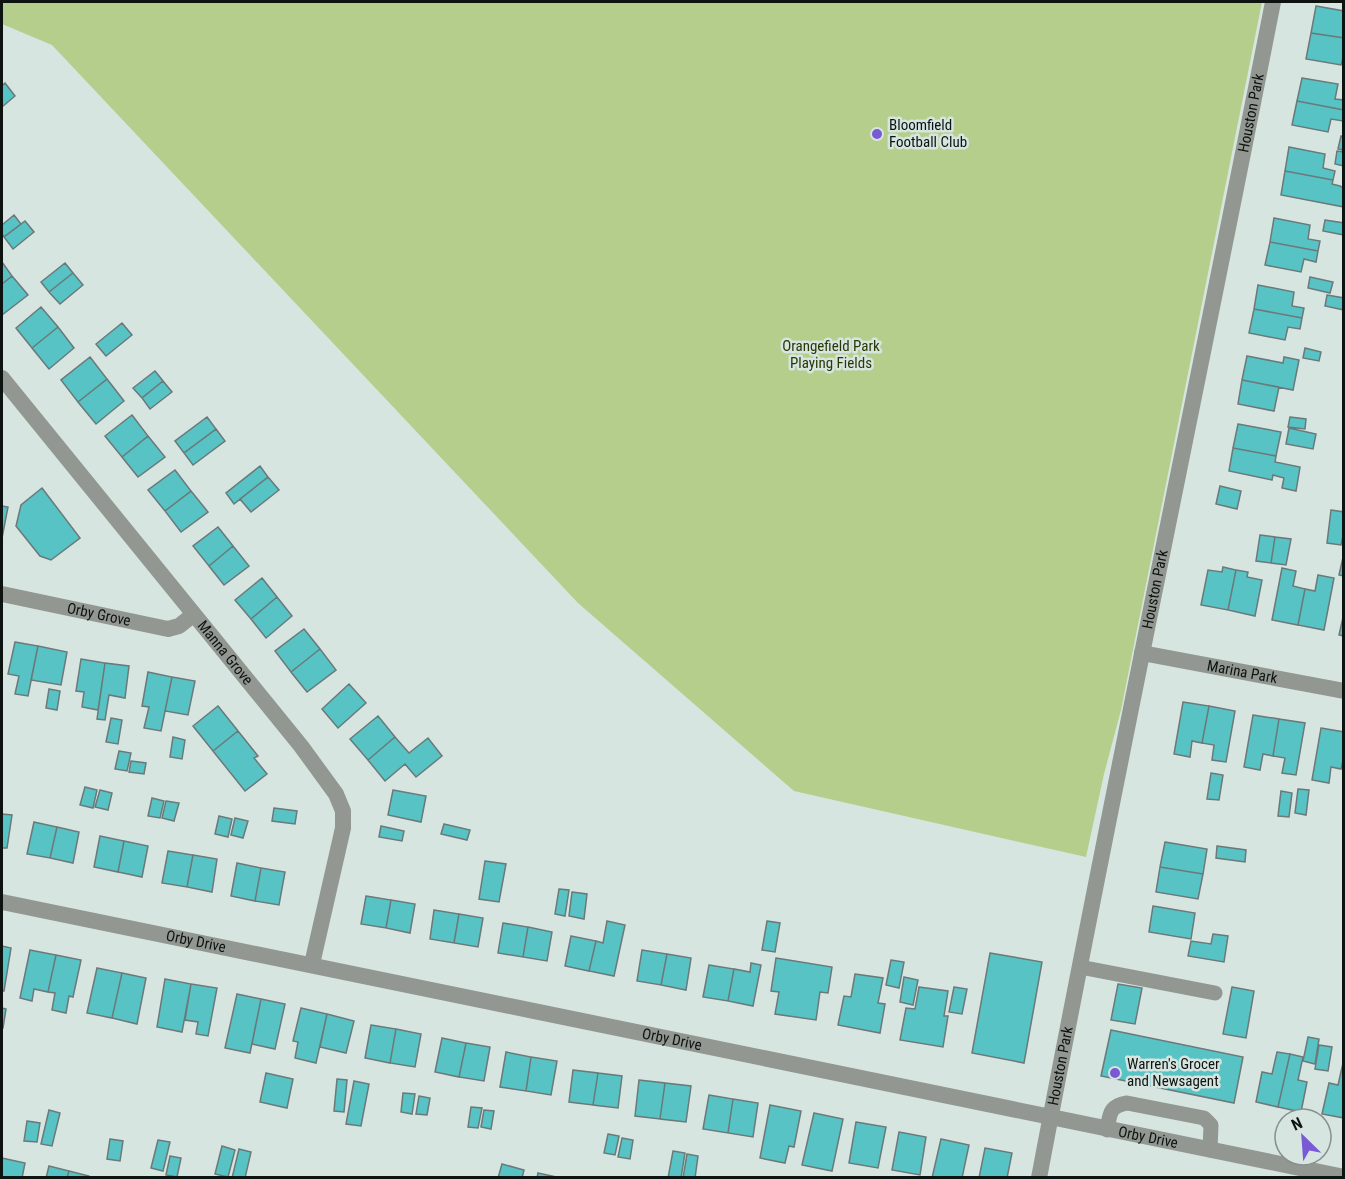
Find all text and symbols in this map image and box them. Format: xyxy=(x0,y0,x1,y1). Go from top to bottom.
street label: Houston Park xyxy=(1234,72,1268,154)
place label: Bloomfield Football Club xyxy=(889,116,967,151)
marker: Bloomfield Football Club xyxy=(870,127,884,141)
park label: Orangefield Park Playing Fields xyxy=(782,337,880,372)
street label: Houston Park xyxy=(1138,548,1172,630)
street label: Orby Grove xyxy=(65,599,132,630)
street label: Manna Grove xyxy=(194,617,257,689)
street label: Marina Park xyxy=(1206,656,1279,687)
street label: Orby Drive xyxy=(165,926,228,956)
street label: Orby Drive xyxy=(641,1024,704,1054)
street label: Houston Park xyxy=(1044,1025,1077,1107)
place label: Warren's Grocer and Newsagent xyxy=(1127,1055,1220,1090)
marker: Warren's Grocer and Newsagent xyxy=(1108,1066,1122,1080)
north arrow xyxy=(1273,1107,1333,1167)
text: N xyxy=(1288,1113,1305,1135)
street label: Orby Drive xyxy=(1117,1122,1180,1152)

